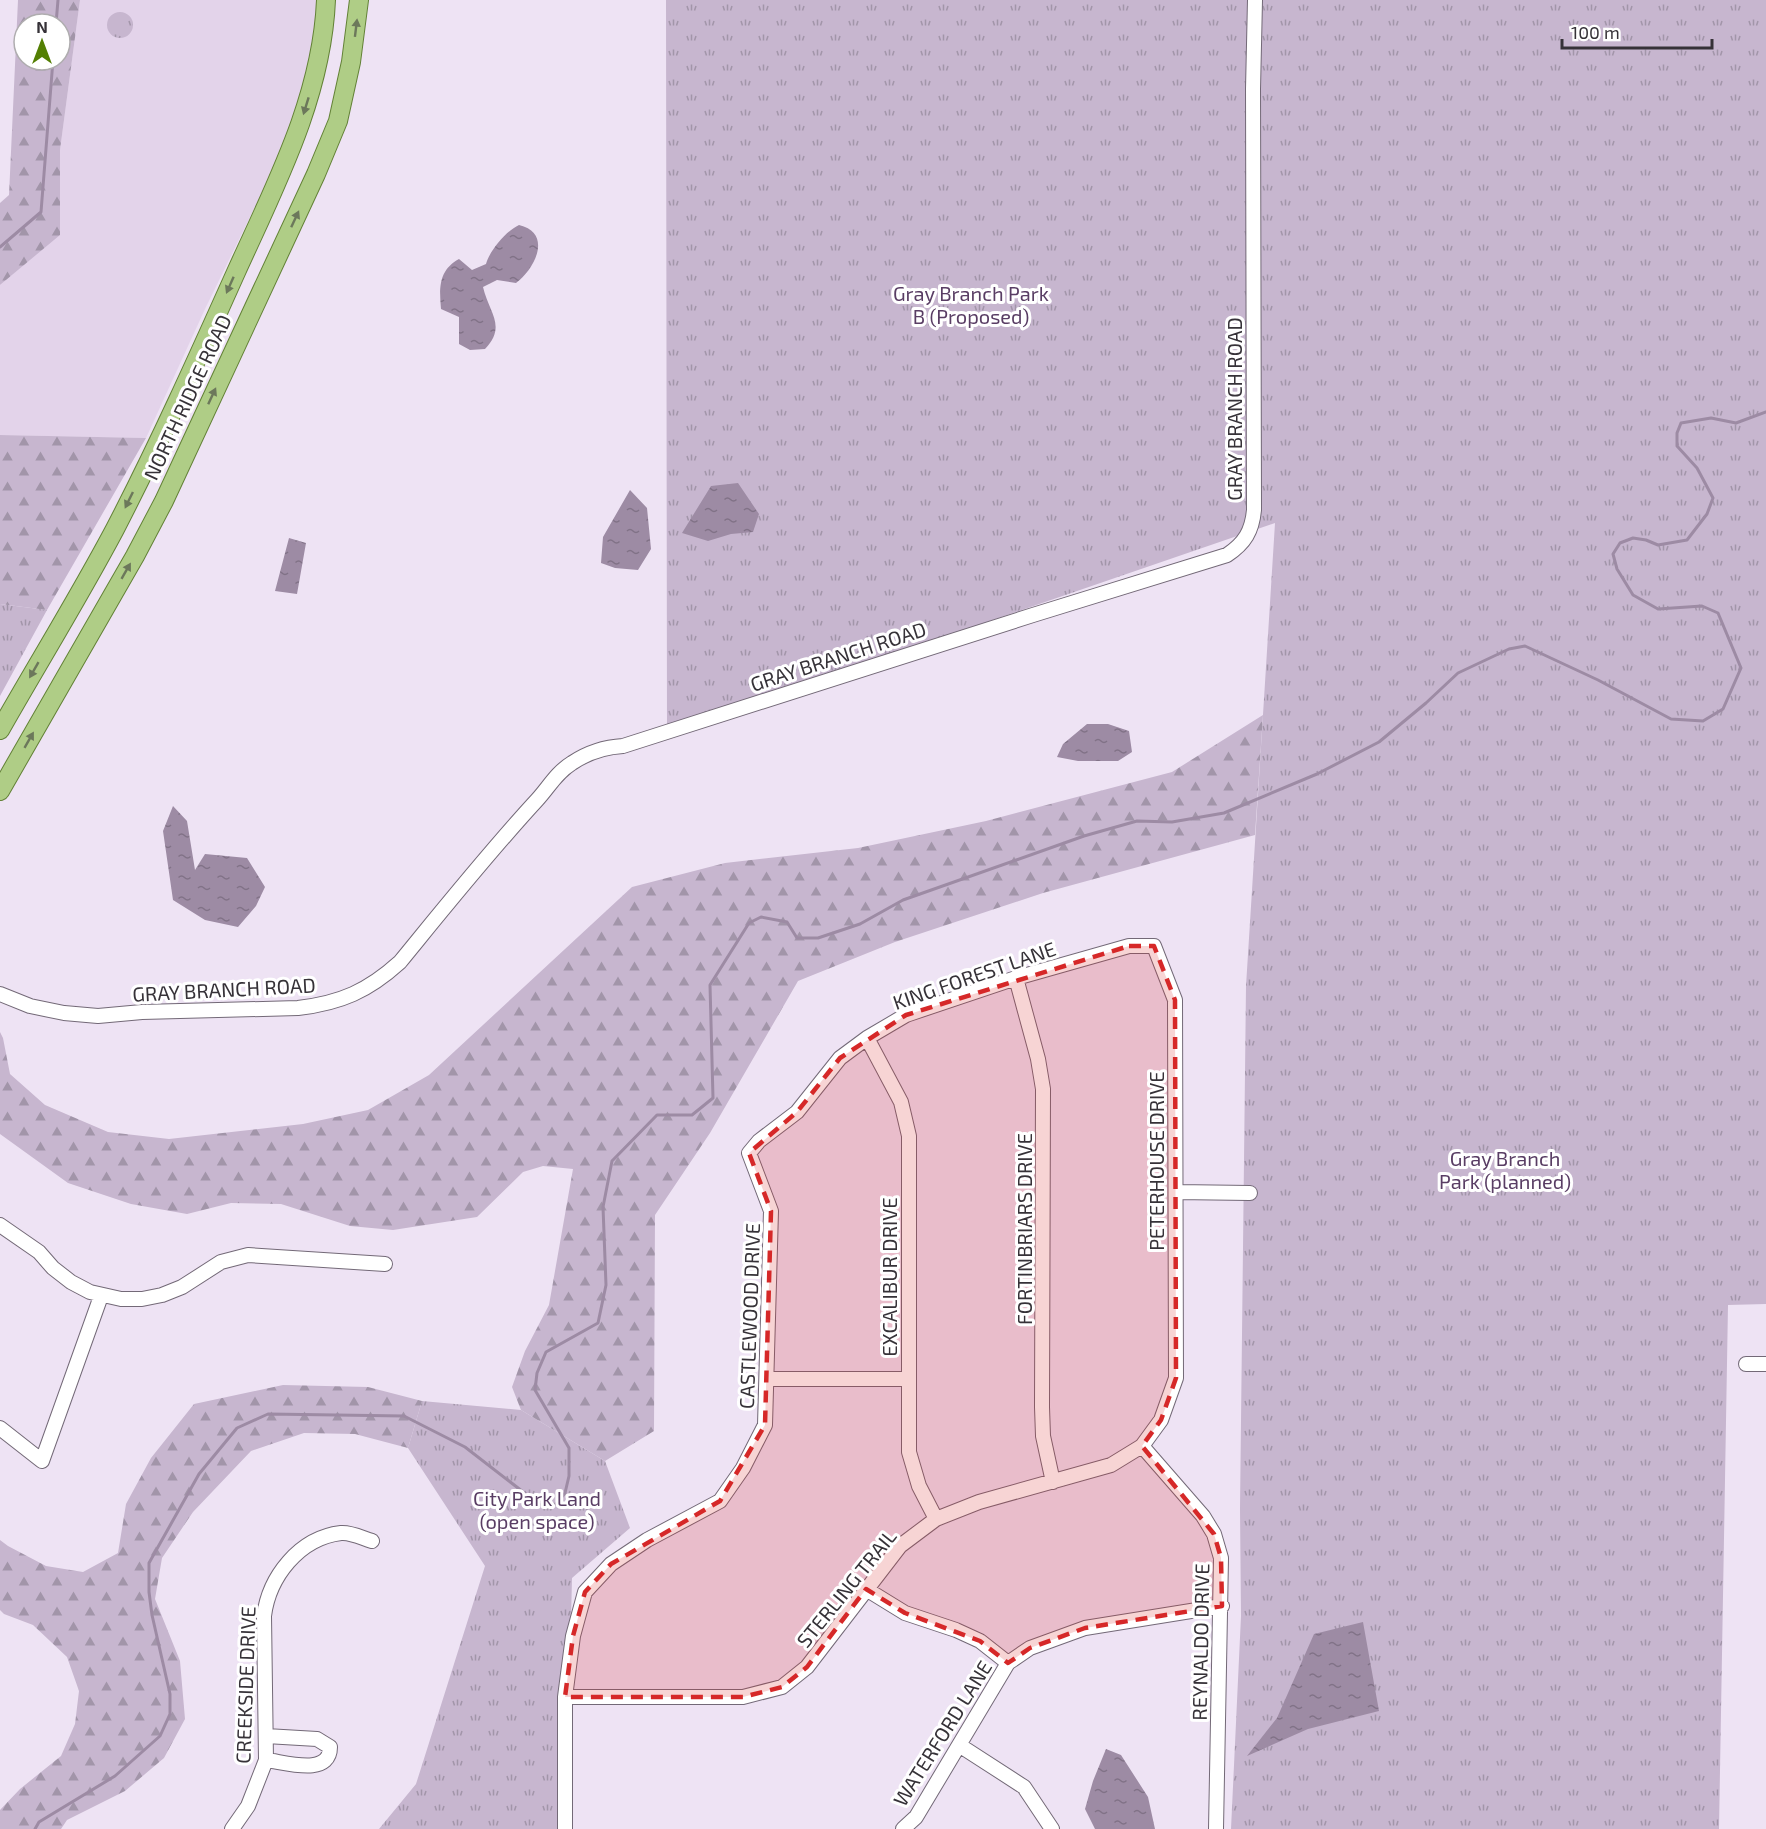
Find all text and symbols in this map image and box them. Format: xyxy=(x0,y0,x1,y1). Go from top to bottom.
north arrow xyxy=(12,12,72,72)
scale bar xyxy=(1562,12,1712,50)
text: N xyxy=(36,17,48,36)
one-way arrow xyxy=(351,18,360,37)
text: 100 m xyxy=(1571,21,1620,43)
one-way arrow xyxy=(301,97,310,115)
one-way arrow xyxy=(290,211,299,228)
one-way arrow xyxy=(225,277,235,295)
park label: Gray Branch Park B (Proposed) xyxy=(893,281,1049,328)
street label: NORTH RIDGE ROAD xyxy=(138,311,236,483)
street label: GRAY BRANCH ROAD xyxy=(1222,317,1246,501)
one-way arrow xyxy=(208,388,217,405)
one-way arrow xyxy=(125,491,134,508)
one-way arrow xyxy=(121,563,132,579)
street label: GRAY BRANCH ROAD xyxy=(747,616,929,696)
one-way arrow xyxy=(29,662,39,679)
one-way arrow xyxy=(24,731,34,748)
street label: KING FOREST LANE xyxy=(889,936,1059,1014)
street label: GRAY BRANCH ROAD xyxy=(132,972,316,1006)
street label: PETERHOUSE DRIVE xyxy=(1144,1071,1168,1251)
street label: FORTINBRIARS DRIVE xyxy=(1012,1133,1036,1325)
park label: Gray Branch Park (planned) xyxy=(1439,1146,1571,1193)
street label: EXCALIBUR DRIVE xyxy=(877,1197,901,1357)
street label: CASTLEWOOD DRIVE xyxy=(734,1223,764,1409)
park label: City Park Land (open space) xyxy=(473,1486,601,1533)
street label: STERLING TRAIL xyxy=(791,1524,901,1652)
street label: REYNALDO DRIVE xyxy=(1187,1563,1213,1721)
street label: CREEKSIDE DRIVE xyxy=(230,1606,260,1764)
street label: WATERFORD LANE xyxy=(888,1656,996,1810)

